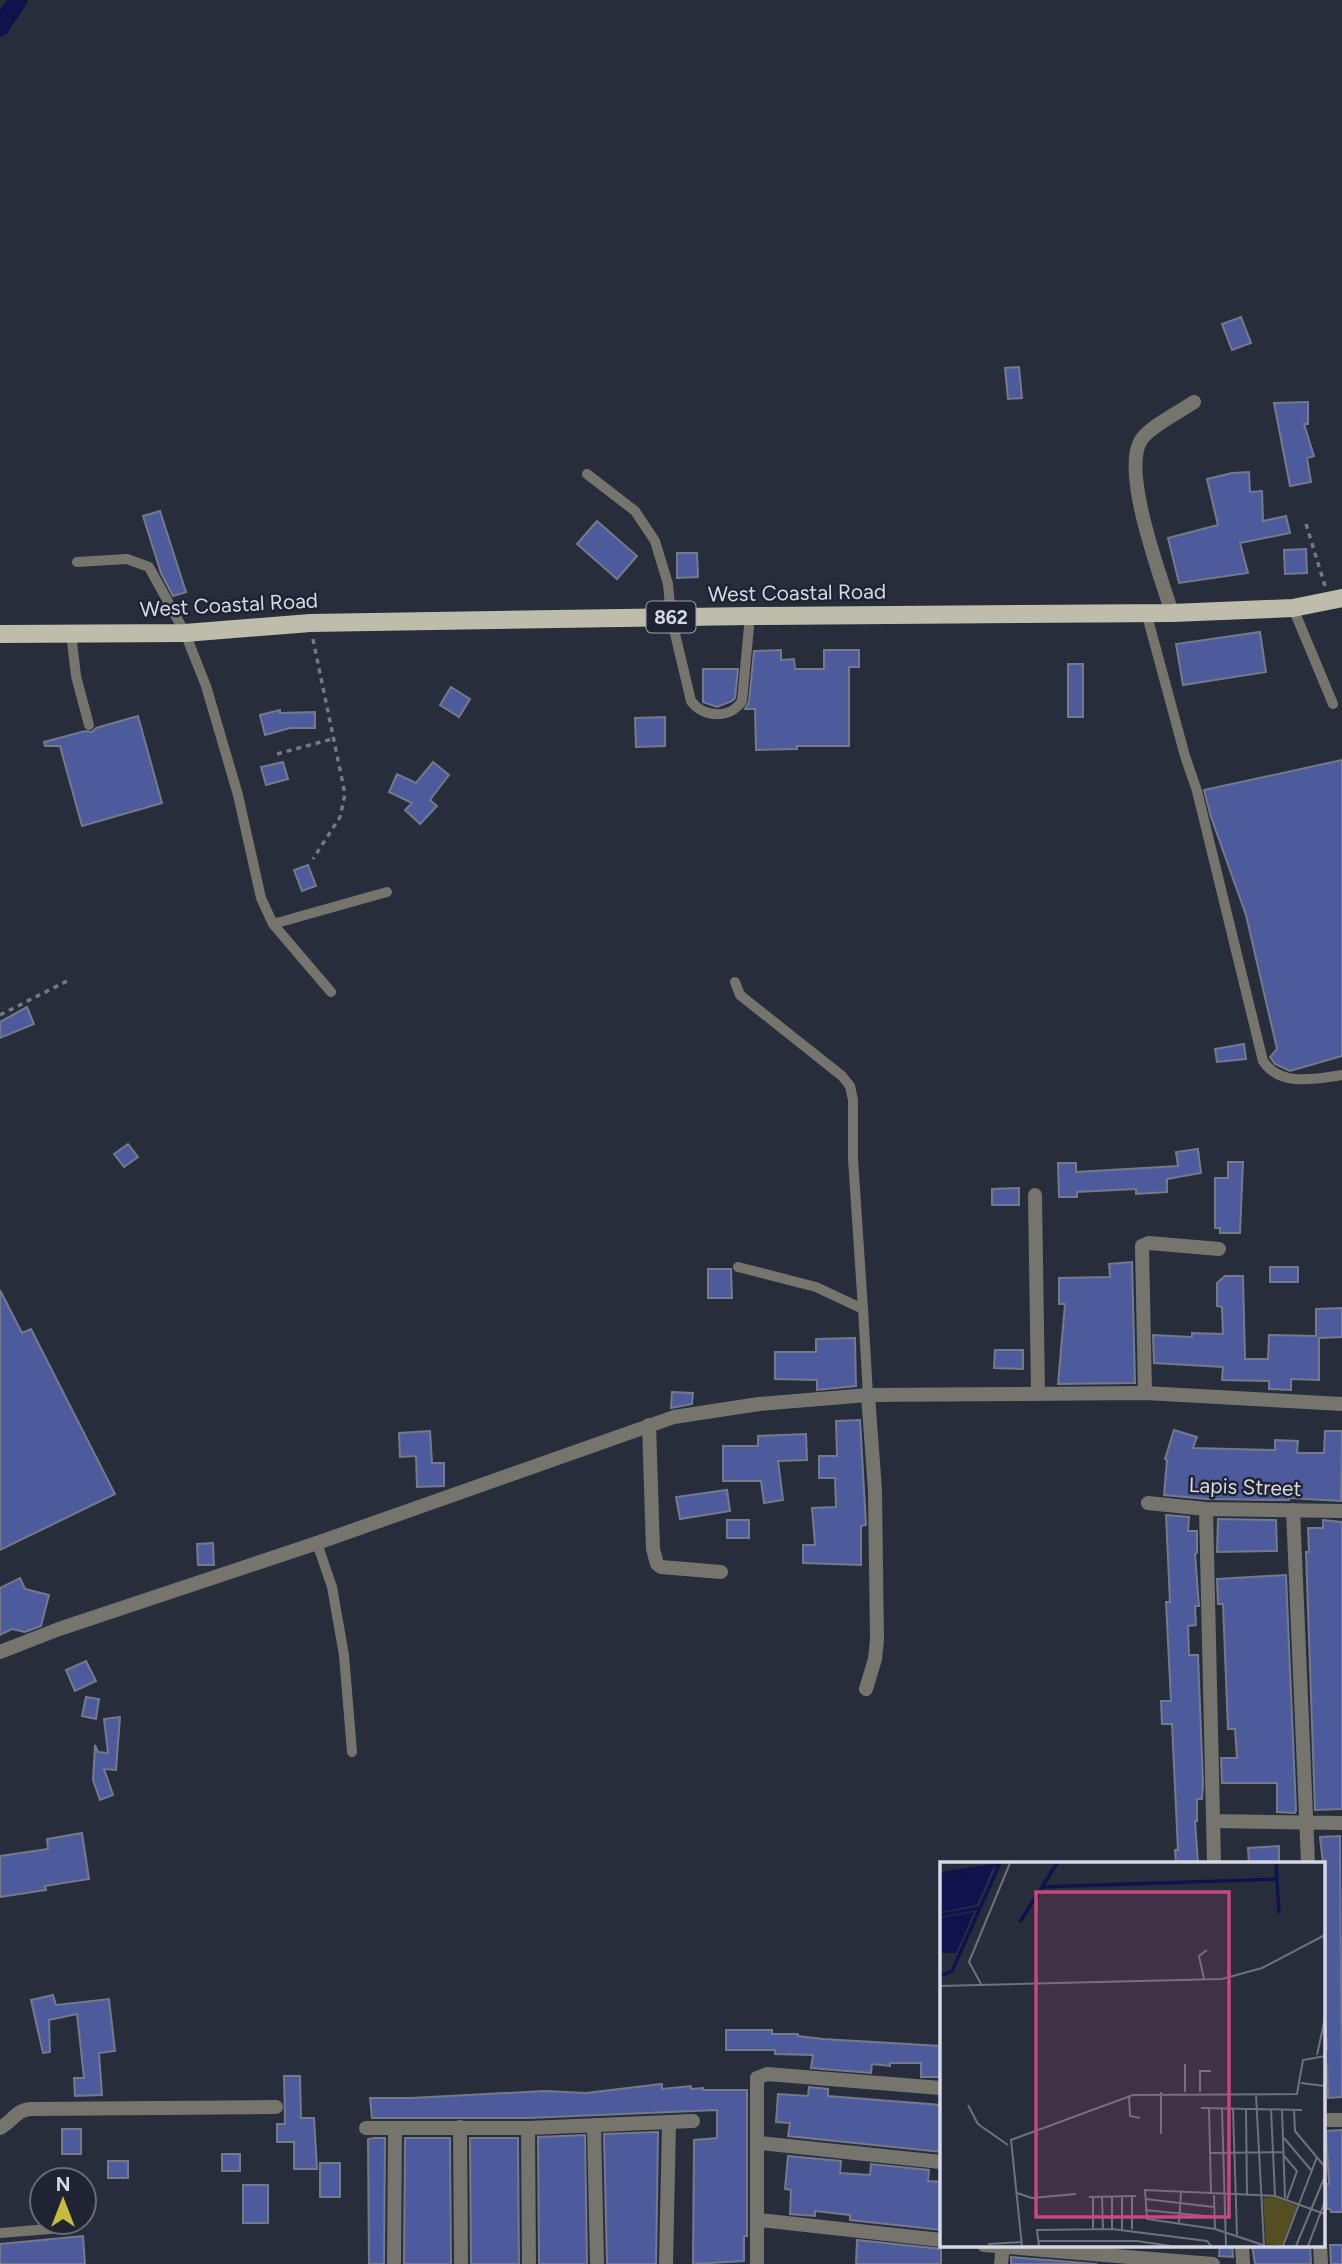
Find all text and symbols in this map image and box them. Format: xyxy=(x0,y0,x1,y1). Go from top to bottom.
street label: West Coastal Road xyxy=(708,578,886,607)
street label: West Coastal Road xyxy=(139,587,319,622)
road number: 862 xyxy=(646,602,696,632)
street label: Lapis Street xyxy=(1188,1472,1302,1501)
inset map xyxy=(940,1862,1324,2246)
north arrow xyxy=(28,2166,98,2236)
text: N xyxy=(56,2173,70,2196)

